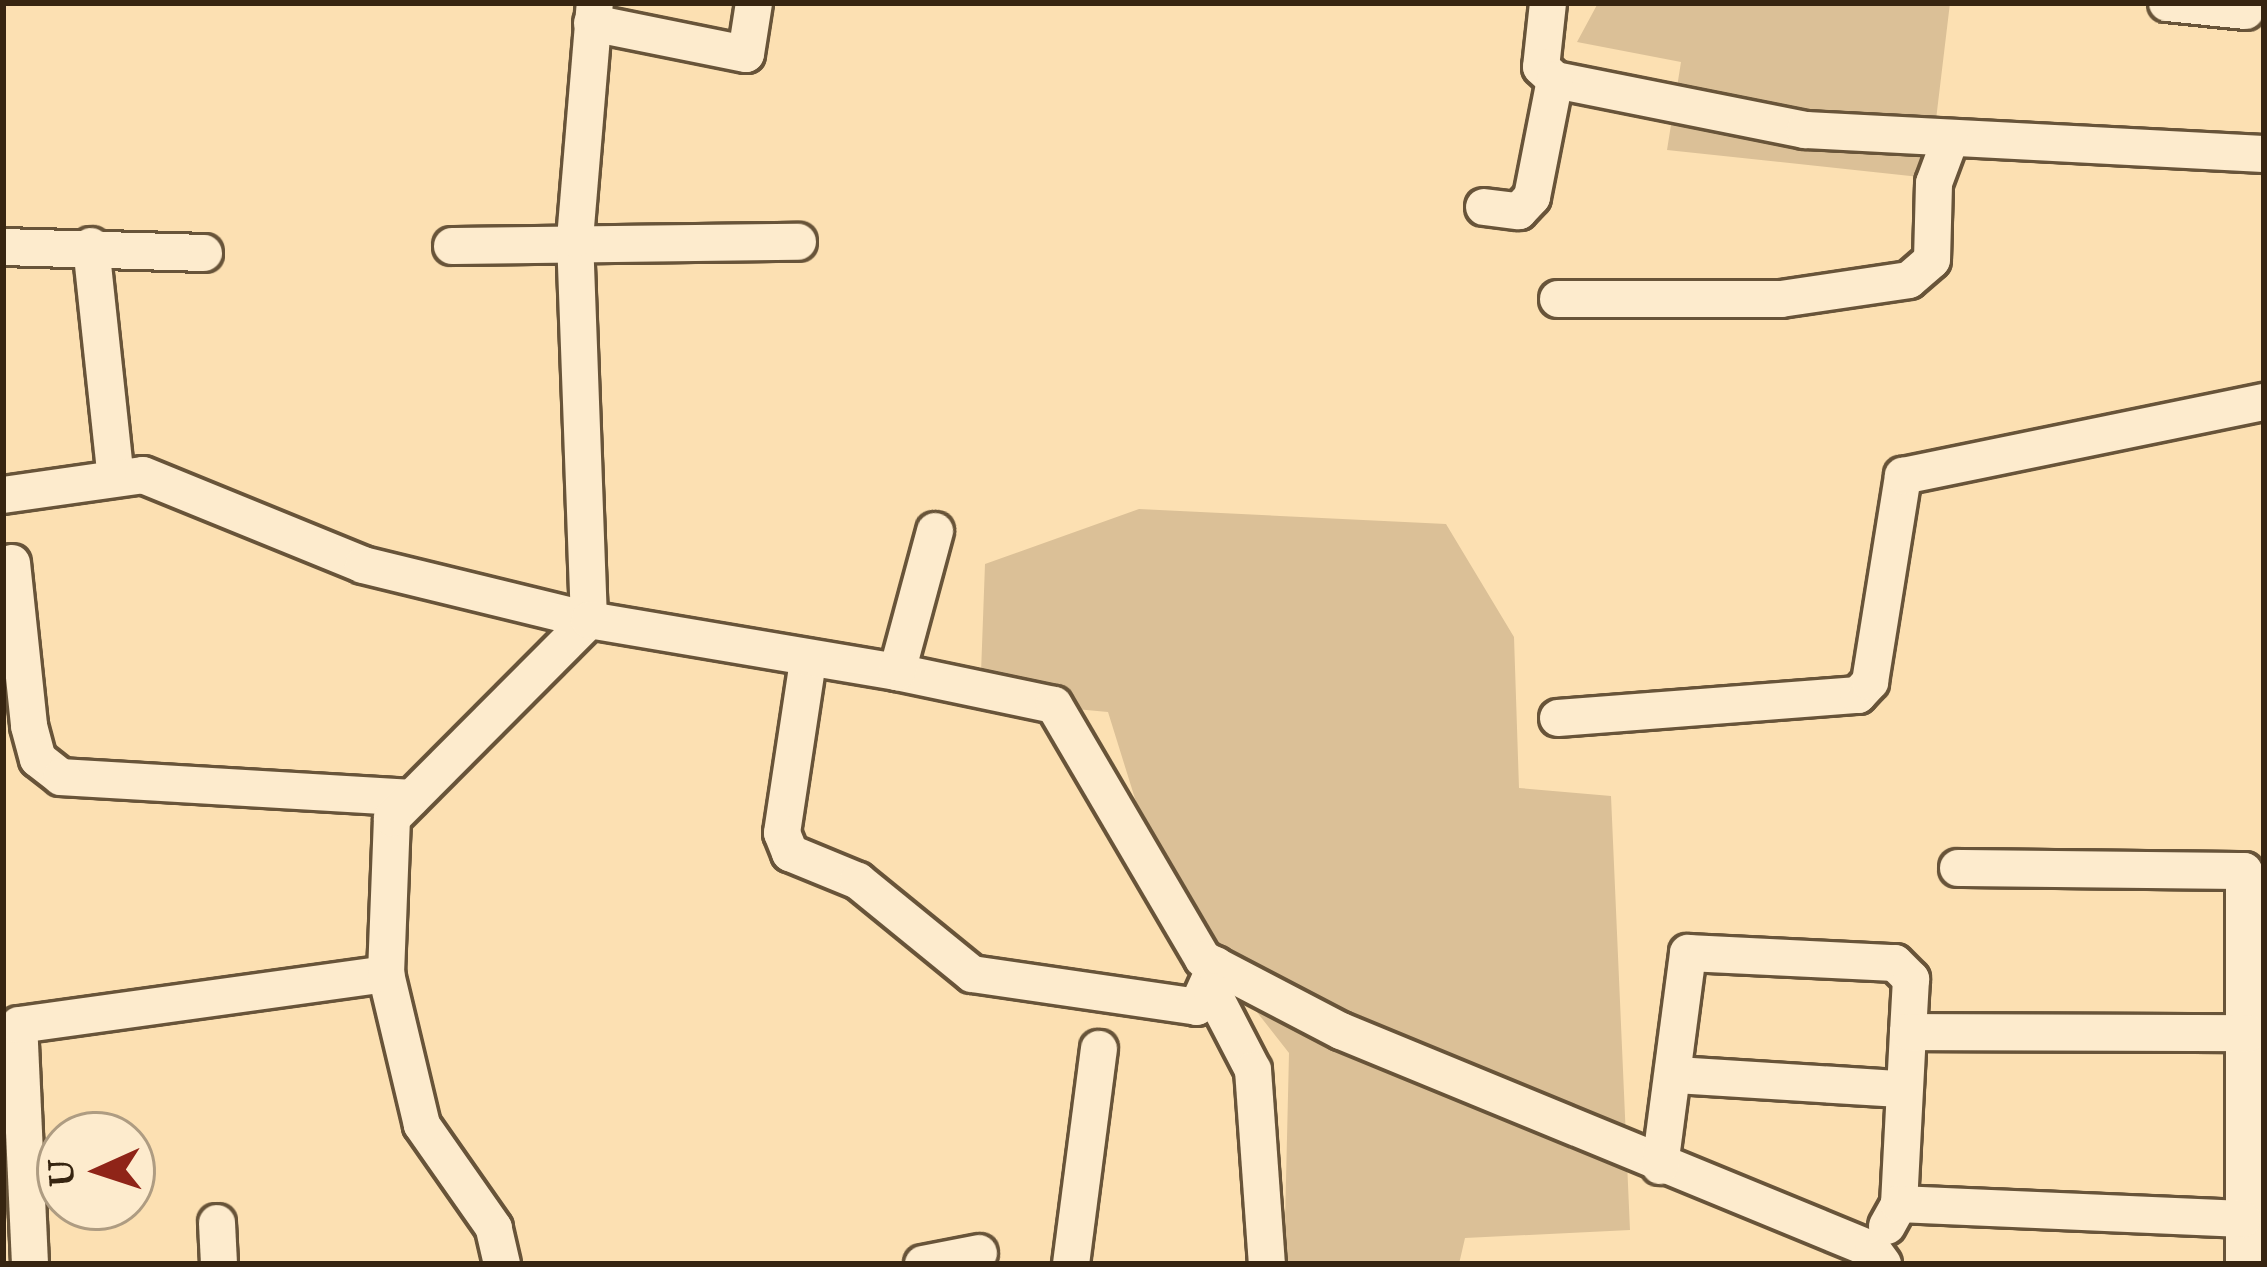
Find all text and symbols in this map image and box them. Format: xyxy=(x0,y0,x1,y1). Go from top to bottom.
north arrow xyxy=(36,1111,156,1231)
text: U xyxy=(41,1158,84,1188)

